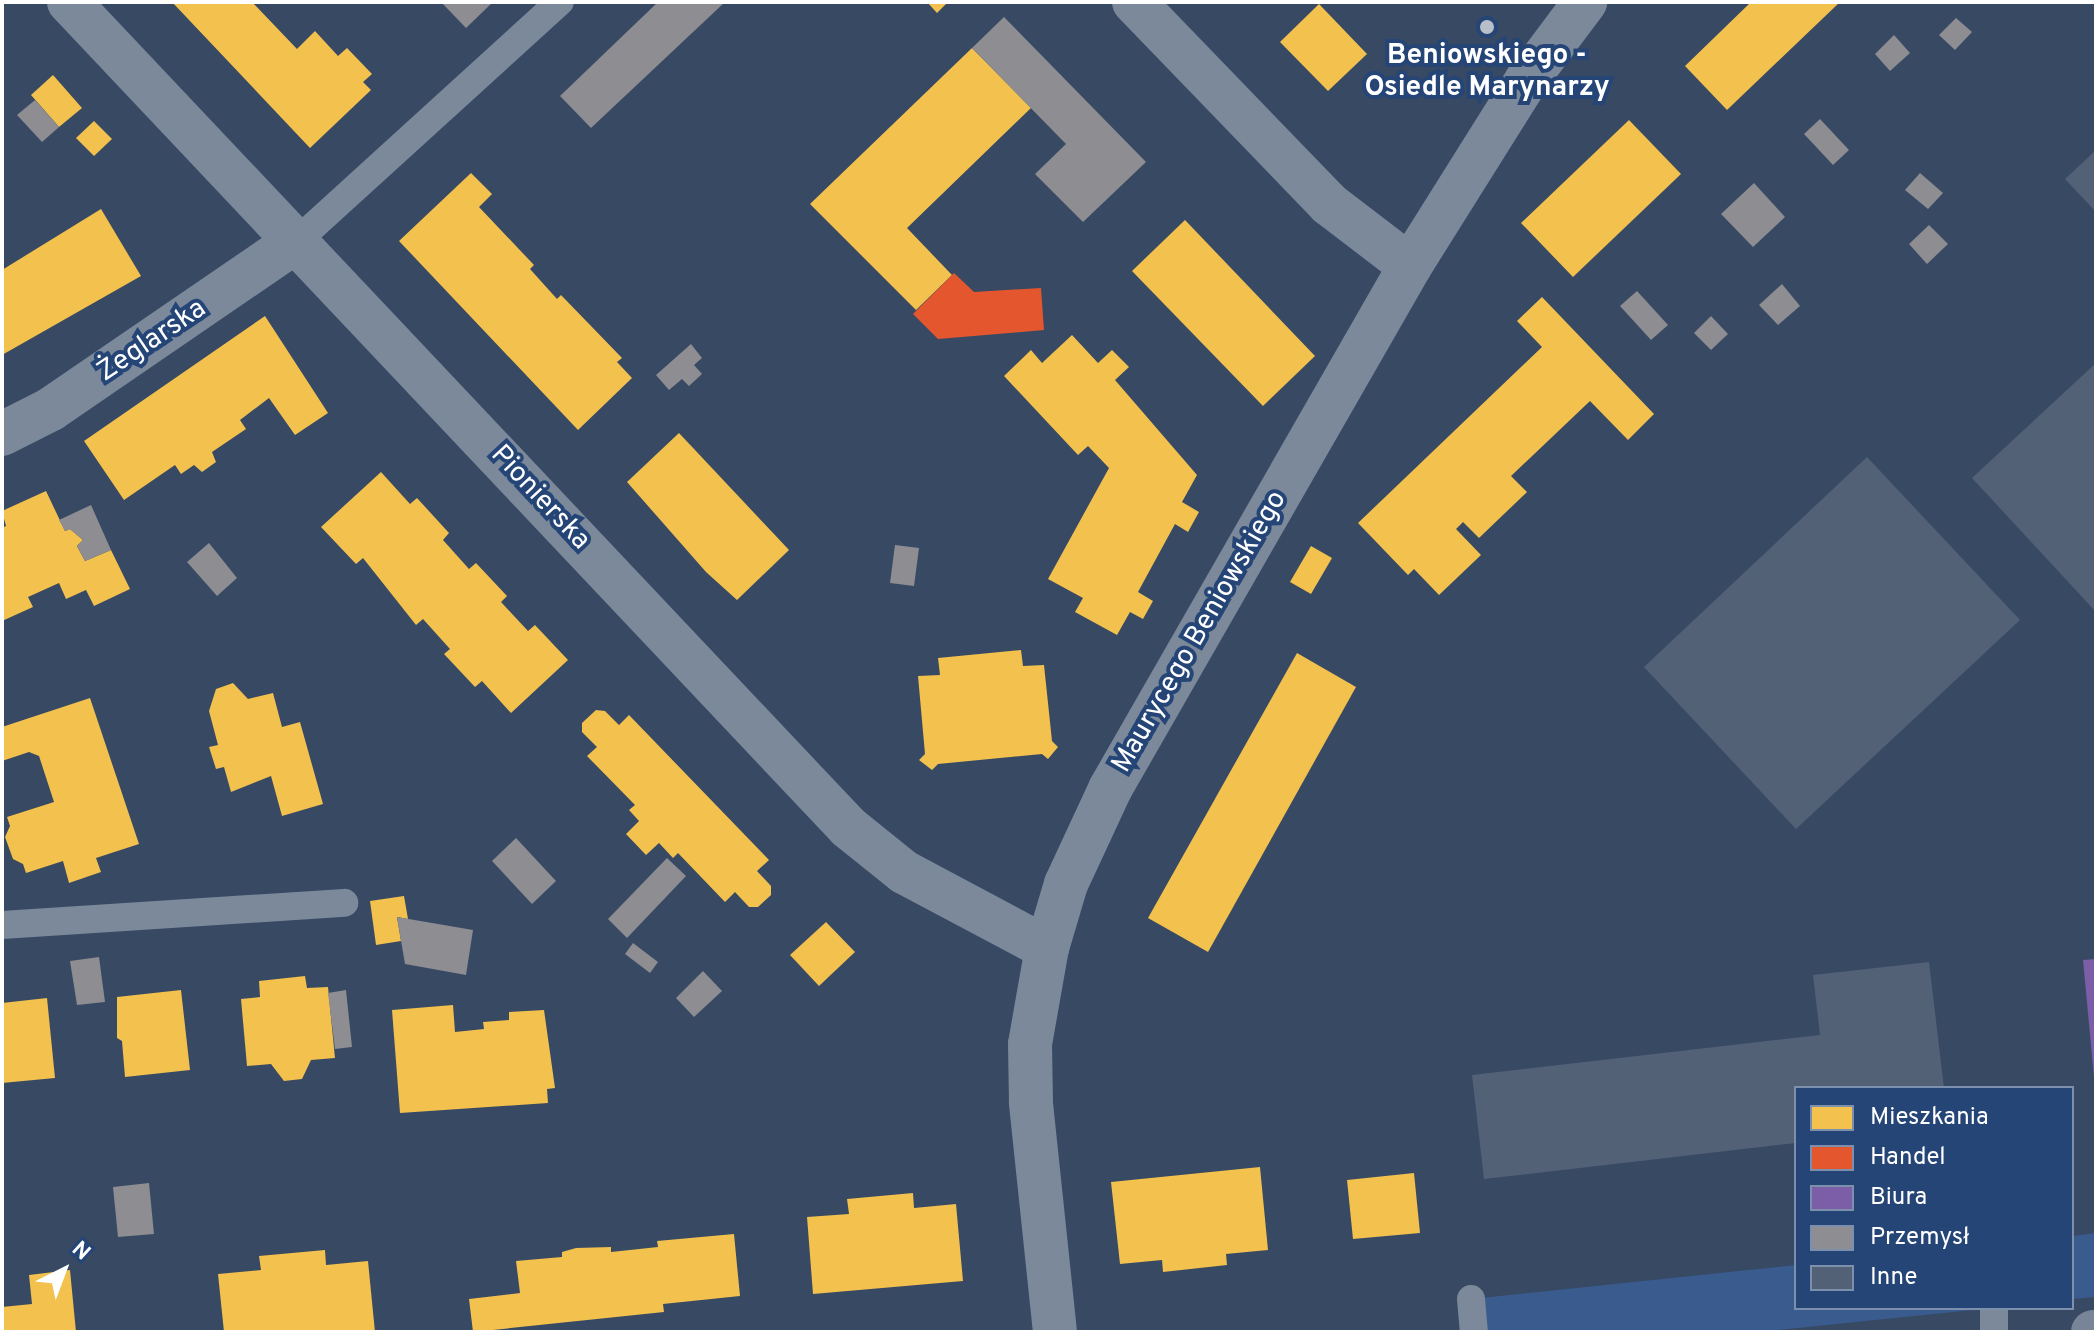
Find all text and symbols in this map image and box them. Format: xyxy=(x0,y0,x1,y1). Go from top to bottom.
marker: Beniowskiego - Osiedle Marynarzy xyxy=(1478,18,1496,36)
place label: Beniowskiego - Osiedle Marynarzy xyxy=(1364,39,1610,105)
street label: Żeglarska xyxy=(91,292,213,390)
street label: Pionierska xyxy=(483,439,597,557)
street label: Maurycego Beniowskiego xyxy=(1106,485,1294,779)
legend xyxy=(1794,1086,2074,1310)
text: Mieszkania xyxy=(1870,1103,1989,1133)
text: Handel xyxy=(1870,1143,1946,1173)
text: Biura xyxy=(1870,1183,1927,1213)
text: Przemysł xyxy=(1870,1223,1969,1253)
north arrow xyxy=(24,1230,104,1310)
text: N xyxy=(65,1236,95,1267)
text: Inne xyxy=(1870,1263,1917,1293)

